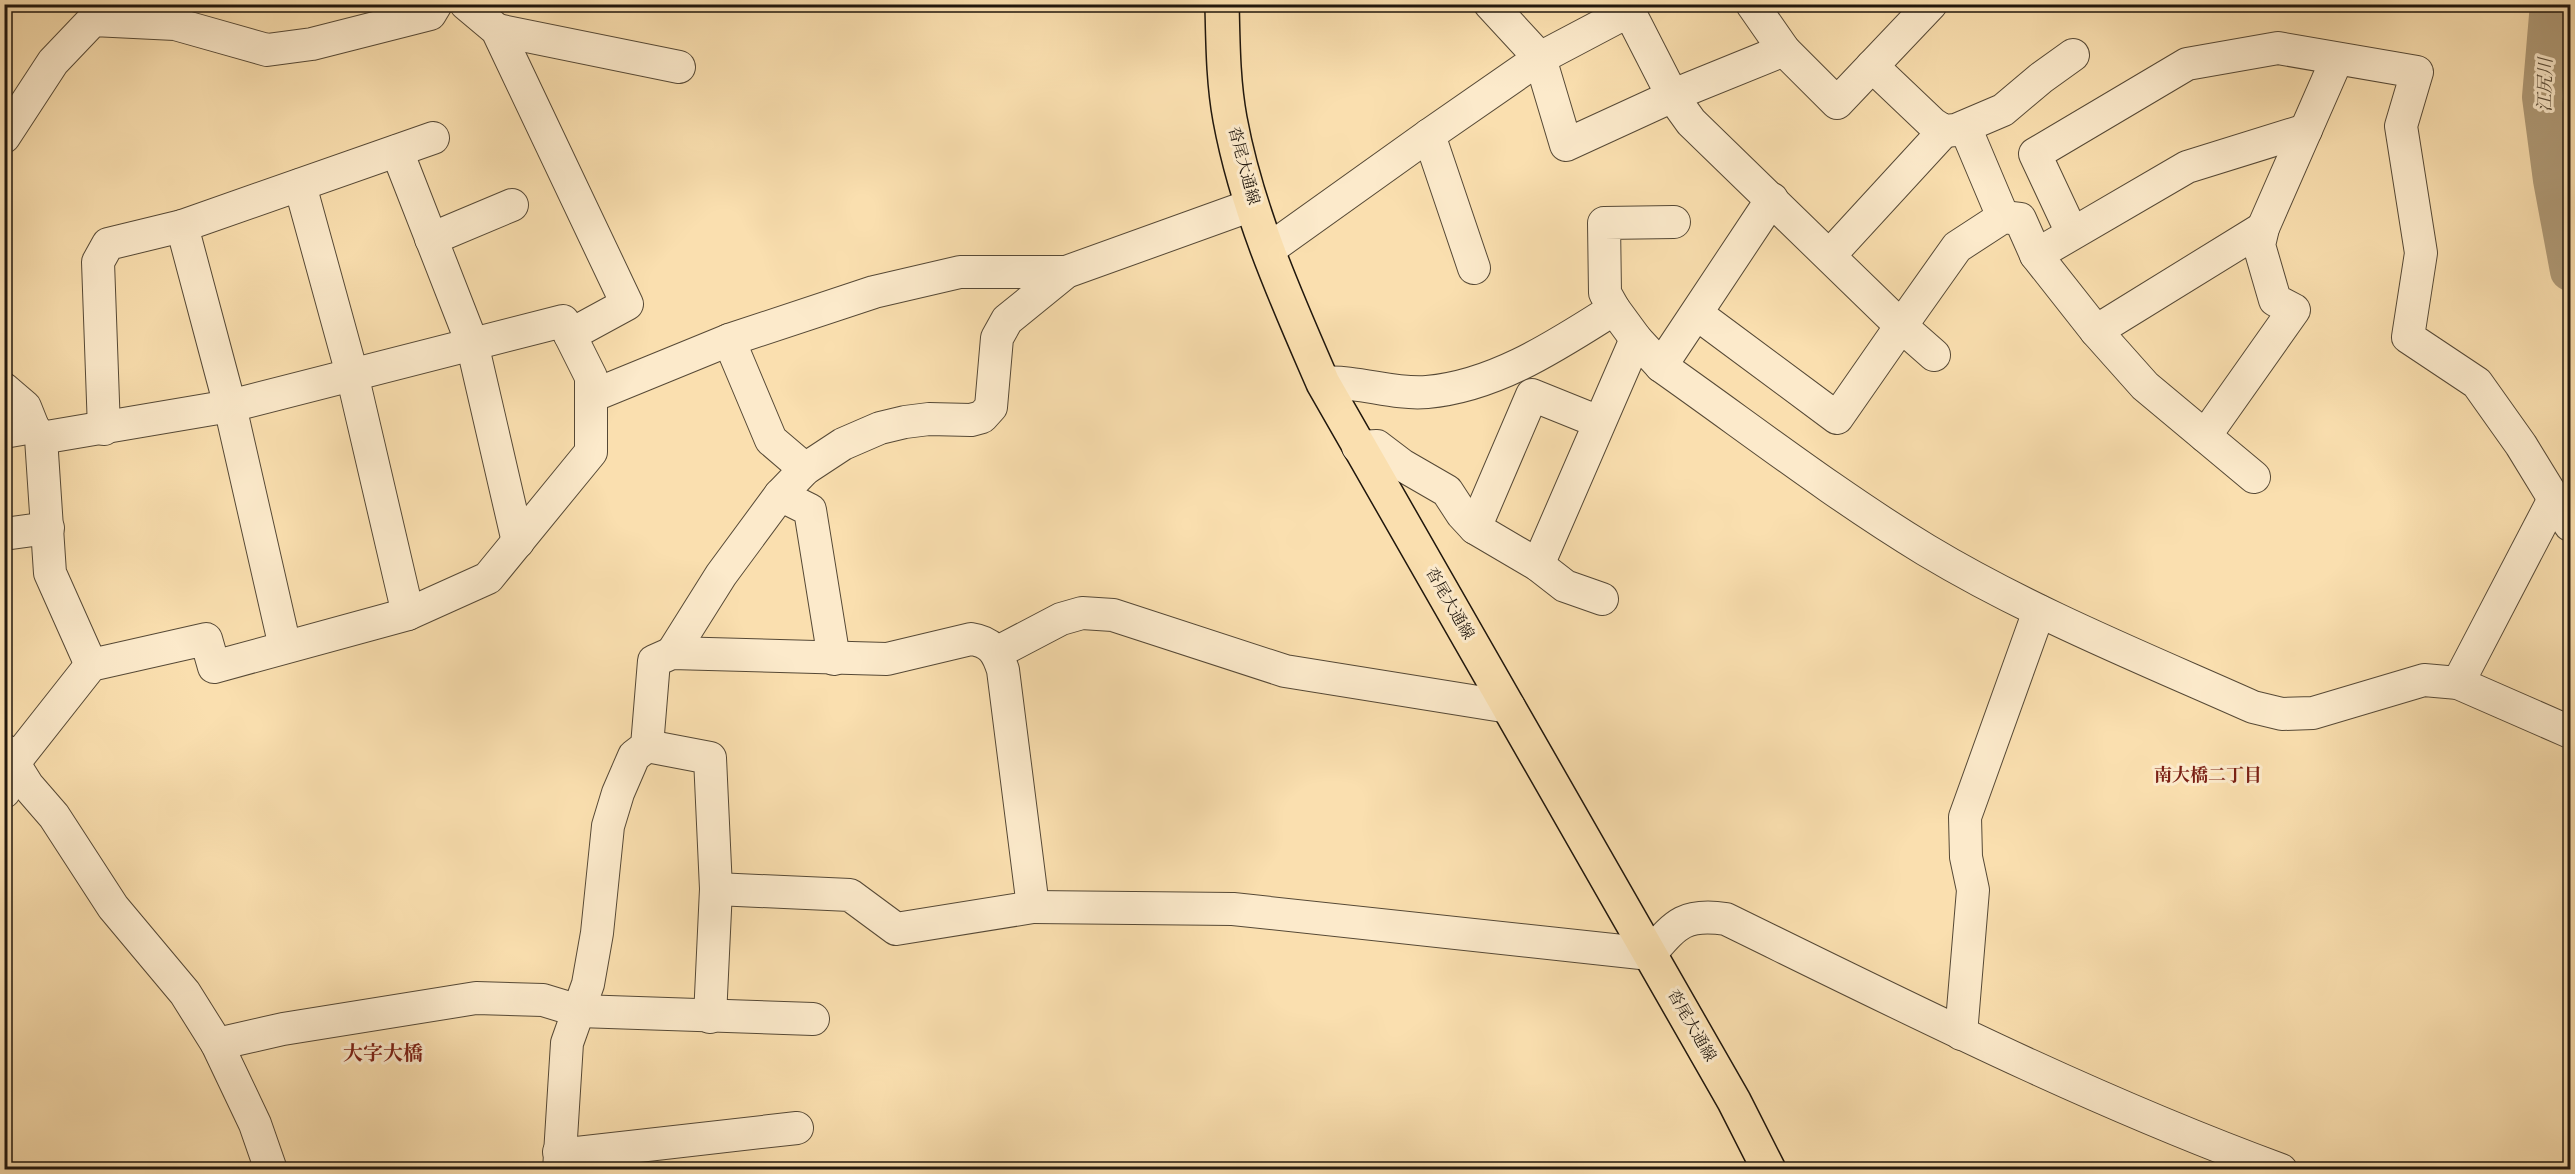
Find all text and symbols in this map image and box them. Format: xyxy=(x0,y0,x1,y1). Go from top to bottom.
water label: 江尻川 xyxy=(2536,56,2556,112)
street label: 沓尾大通線 xyxy=(1225,125,1263,207)
street label: 沓尾大通線 xyxy=(1422,564,1478,643)
district label: 南大橋二丁目 xyxy=(2154,765,2262,785)
street label: 沓尾大通線 xyxy=(1664,986,1720,1065)
district label: 大字大橋 xyxy=(343,1043,423,1065)

